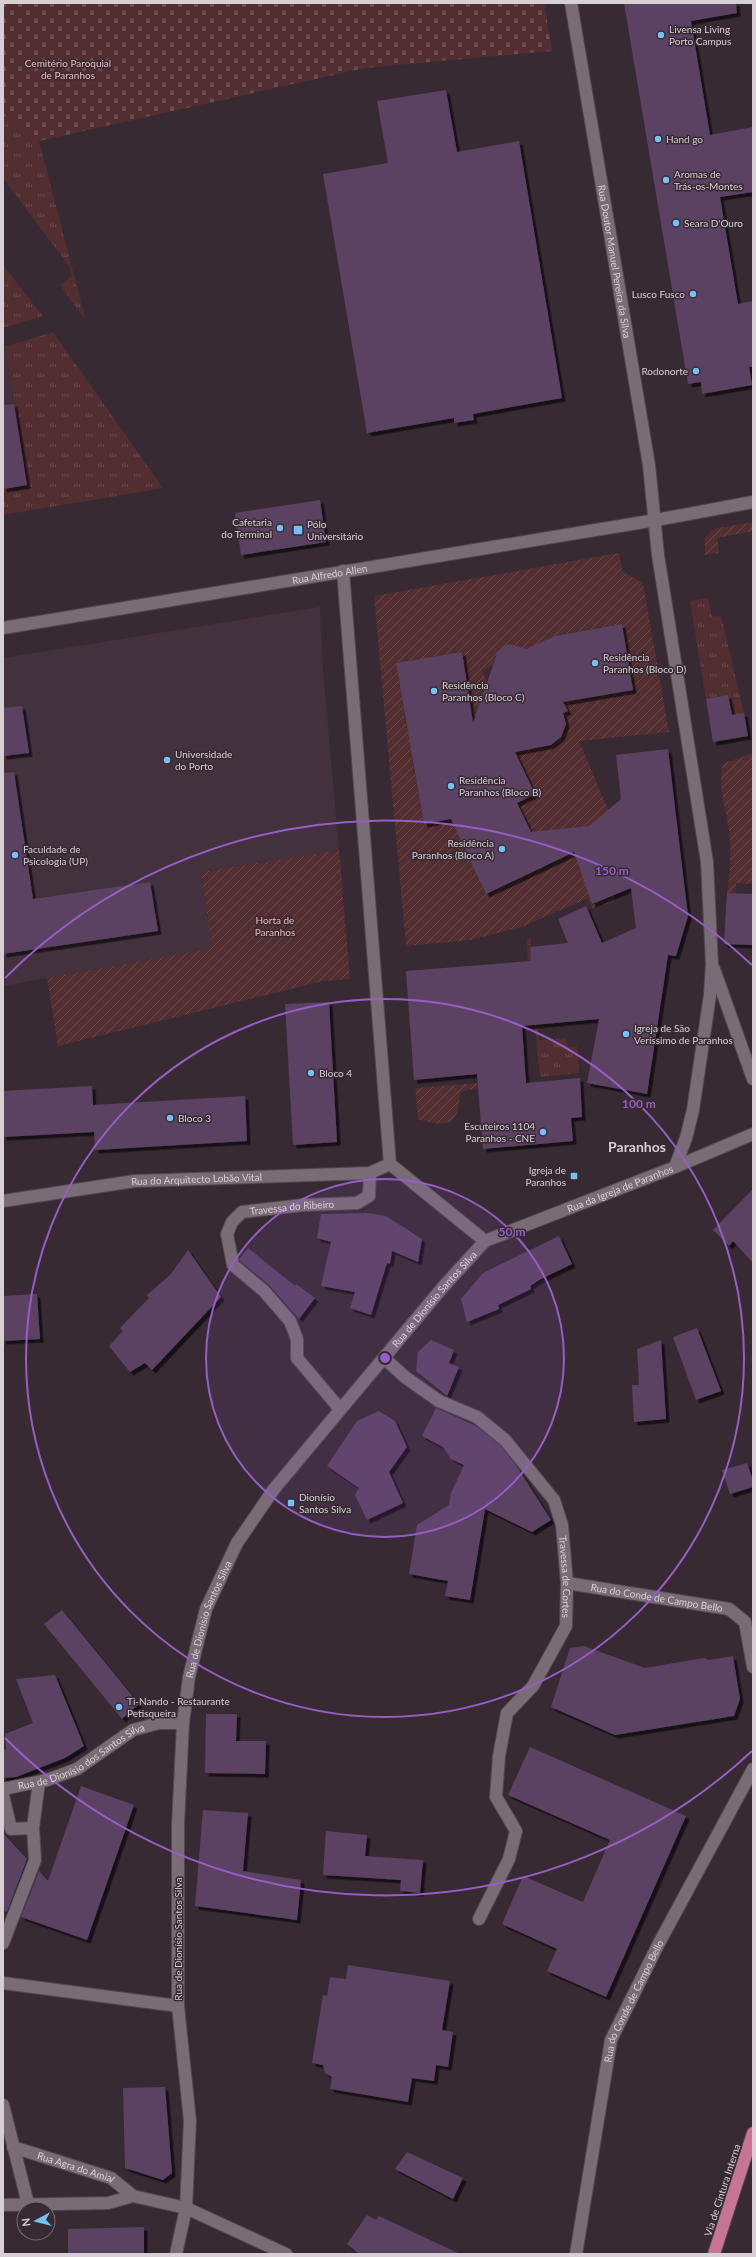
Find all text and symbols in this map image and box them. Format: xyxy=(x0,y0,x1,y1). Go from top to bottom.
place label: Livensa Living Porto Campus xyxy=(669,23,731,47)
marker: Livensa Living Porto Campus xyxy=(656,30,666,40)
park label: Cemitério Paroquial de Paranhos xyxy=(25,57,111,81)
place label: Hand go xyxy=(666,133,703,145)
marker: Hand go xyxy=(653,134,663,144)
place label: Aromas de Trás-os-Montes xyxy=(674,168,743,192)
marker: Aromas de Trás-os-Montes xyxy=(661,175,671,185)
street label: Rua Doutor Manuel Pereira da Silva xyxy=(596,184,633,339)
place label: Seara D'Ouro xyxy=(684,217,743,229)
marker: Seara D'Ouro xyxy=(671,218,681,228)
place label: Lusco Fusco xyxy=(632,288,685,300)
marker: Lusco Fusco xyxy=(688,289,698,299)
place label: Rodonorte xyxy=(641,365,688,377)
marker: Rodonorte xyxy=(691,366,701,376)
place label: Cafetaria do Terminal xyxy=(221,516,272,540)
place label: Pólo Universitário xyxy=(307,518,363,542)
marker: Cafetaria do Terminal xyxy=(275,523,285,533)
marker: Pólo Universitário xyxy=(292,524,304,536)
street label: Rua Alfredo Allen xyxy=(291,562,368,586)
place label: Residência Paranhos (Bloco D) xyxy=(603,651,686,675)
marker: Residência Paranhos (Bloco D) xyxy=(590,658,600,668)
place label: Residência Paranhos (Bloco C) xyxy=(442,679,525,703)
marker: Residência Paranhos (Bloco C) xyxy=(429,686,439,696)
place label: Universidade do Porto xyxy=(175,748,232,772)
marker: Universidade do Porto xyxy=(162,755,172,765)
place label: Residência Paranhos (Bloco B) xyxy=(459,774,542,798)
marker: Residência Paranhos (Bloco B) xyxy=(446,781,456,791)
place label: Residência Paranhos (Bloco A) xyxy=(412,837,494,861)
place label: Faculdade de Psicologia (UP) xyxy=(23,843,88,867)
marker: Residência Paranhos (Bloco A) xyxy=(497,844,507,854)
marker: Faculdade de Psicologia (UP) xyxy=(10,850,20,860)
text: 150 m xyxy=(595,863,629,878)
park label: Horta de Paranhos xyxy=(255,914,295,938)
place label: Igreja de São Veríssimo de Paranhos xyxy=(634,1022,733,1046)
marker: Igreja de São Veríssimo de Paranhos xyxy=(621,1029,631,1039)
place label: Bloco 4 xyxy=(319,1067,352,1079)
marker: Bloco 4 xyxy=(306,1068,316,1078)
text: 100 m xyxy=(622,1096,656,1111)
place label: Bloco 3 xyxy=(178,1112,211,1124)
marker: Bloco 3 xyxy=(165,1113,175,1123)
place label: Escuteiros 1104 Paranhos - CNE xyxy=(464,1120,535,1144)
marker: Escuteiros 1104 Paranhos - CNE xyxy=(538,1127,548,1137)
district label: Paranhos xyxy=(608,1138,666,1155)
street label: Rua da Igreja de Paranhos xyxy=(565,1162,675,1215)
place label: Igreja de Paranhos xyxy=(525,1164,566,1188)
street label: Rua do Arquitecto Lobão Vital xyxy=(130,1171,262,1188)
marker: Igreja de Paranhos xyxy=(569,1171,579,1181)
street label: Travessa do Ribeiro xyxy=(249,1198,335,1217)
text: 50 m xyxy=(499,1224,525,1239)
street label: Rua de Dionísio Santos Silva xyxy=(389,1248,479,1350)
centre of rings xyxy=(378,1351,392,1365)
place label: Dionísio Santos Silva xyxy=(299,1491,351,1515)
marker: Dionísio Santos Silva xyxy=(286,1498,296,1508)
street label: Travessa de Cortes xyxy=(557,1535,573,1618)
street label: Rua de Dionísio Santos Silva xyxy=(183,1559,234,1679)
street label: Rua do Conde de Campo Bello xyxy=(590,1581,724,1614)
place label: Ti-Nando - Restaurante Petisqueira xyxy=(127,1695,230,1719)
marker: Ti-Nando - Restaurante Petisqueira xyxy=(114,1702,124,1712)
street label: Rua de Dionísio dos Santos Silva xyxy=(17,1721,146,1792)
street label: Rua de Dionísio Santos Silva xyxy=(172,1877,184,2001)
street label: Rua do Conde de Campo Bello xyxy=(601,1937,666,2063)
street label: Via de Cintura Interna xyxy=(701,2142,743,2238)
street label: Rua Agra do Amial xyxy=(36,2149,117,2185)
north arrow xyxy=(16,2201,56,2241)
text: N xyxy=(19,2217,33,2227)

